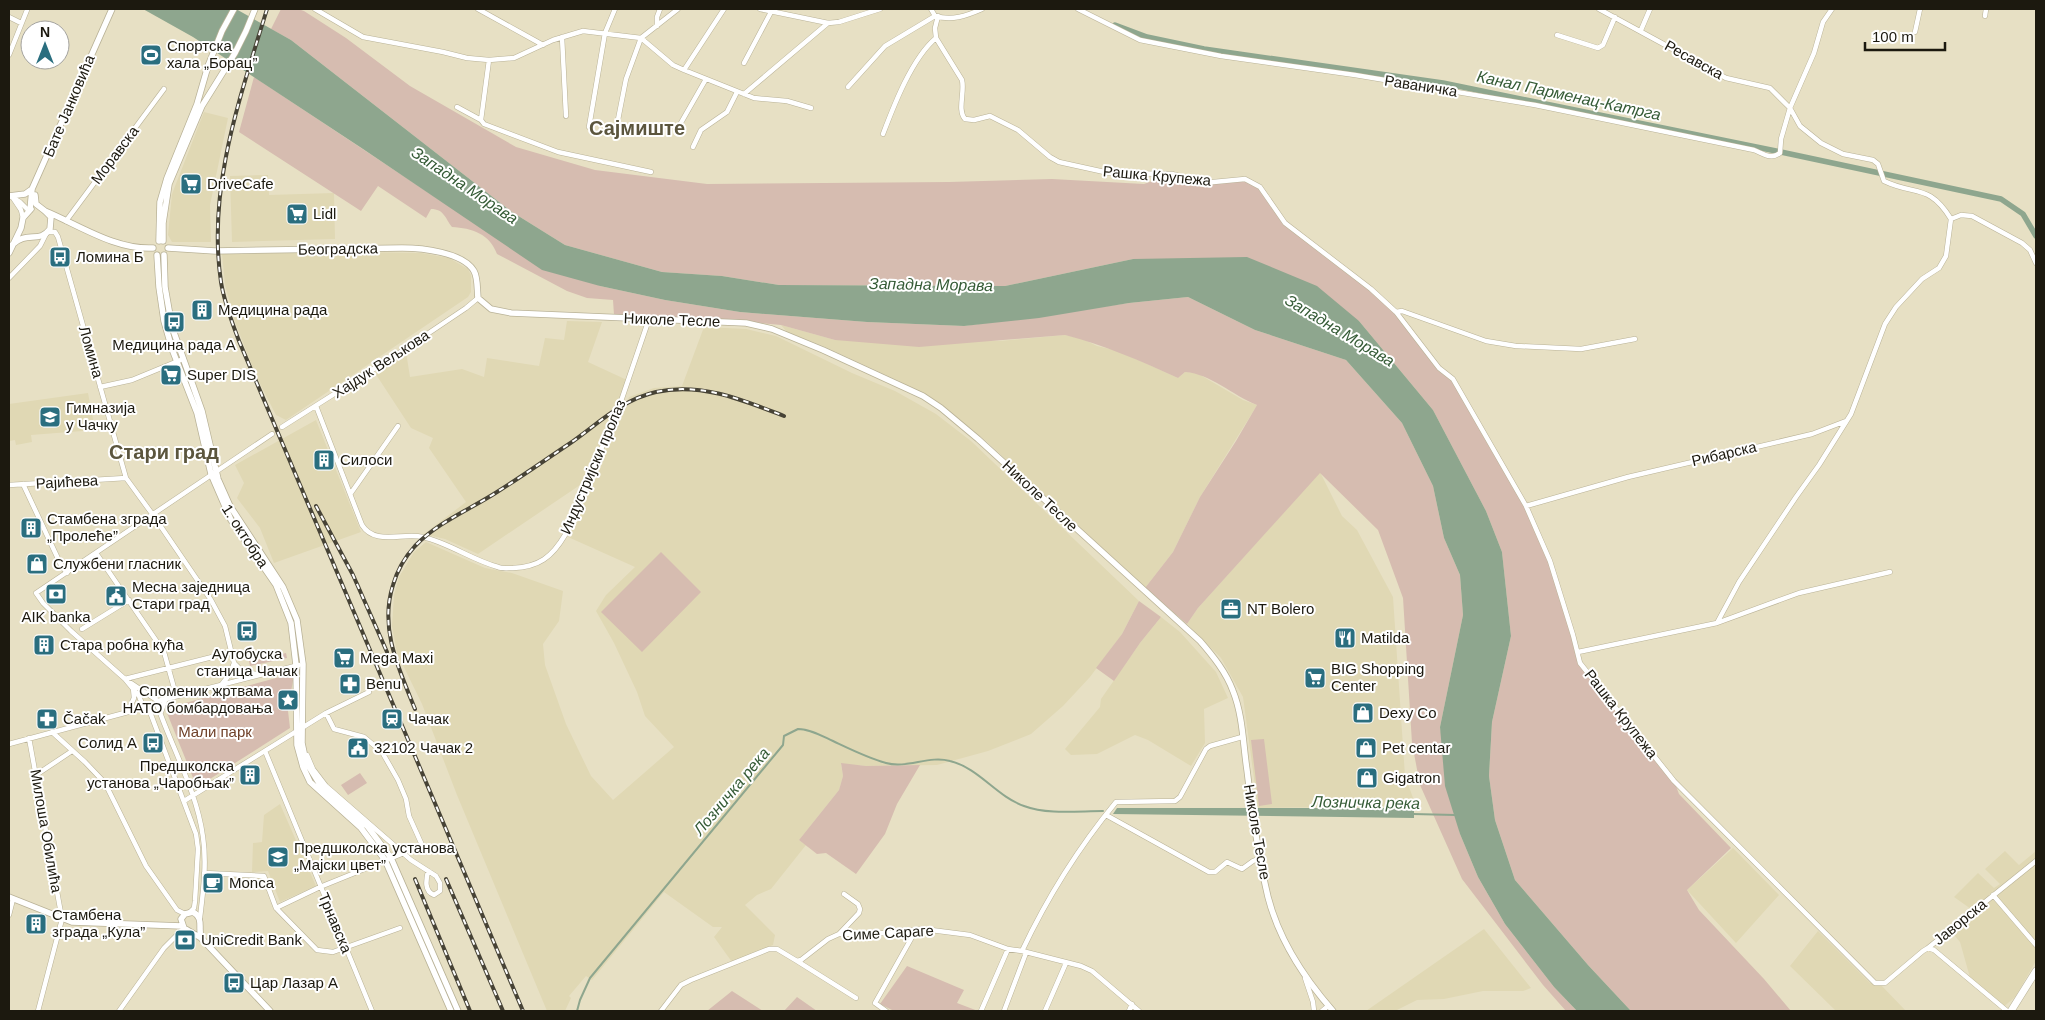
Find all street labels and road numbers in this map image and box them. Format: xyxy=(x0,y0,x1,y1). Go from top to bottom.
street label: Ресавска xyxy=(1662,37,1727,83)
street label: Бате Јанковића xyxy=(39,52,98,159)
street label: Раваничка xyxy=(1383,71,1459,100)
street label: Моравска xyxy=(87,122,142,187)
street label: Рашка Крупежа xyxy=(1102,162,1212,189)
street label: Београдска xyxy=(298,239,379,258)
street label: Николе Тесле xyxy=(624,309,721,330)
street label: Ломина xyxy=(76,324,107,381)
street label: Хајдук Вељкова xyxy=(329,326,433,401)
street label: Индустријски пролаз xyxy=(556,397,629,537)
street label: Рибарска xyxy=(1690,438,1759,469)
street label: Николе Тесле xyxy=(999,457,1081,535)
street label: Рајићева xyxy=(35,471,99,492)
street label: 1. октобра xyxy=(219,501,273,571)
street label: Рашка Крупежа xyxy=(1581,666,1662,762)
street label: Милоша Обилића xyxy=(27,768,66,895)
street label: Николе Тесле xyxy=(1241,783,1274,881)
street label: Трнавска xyxy=(315,890,356,956)
street label: Јаворска xyxy=(1930,895,1990,948)
street label: Симе Сараге xyxy=(842,922,934,943)

